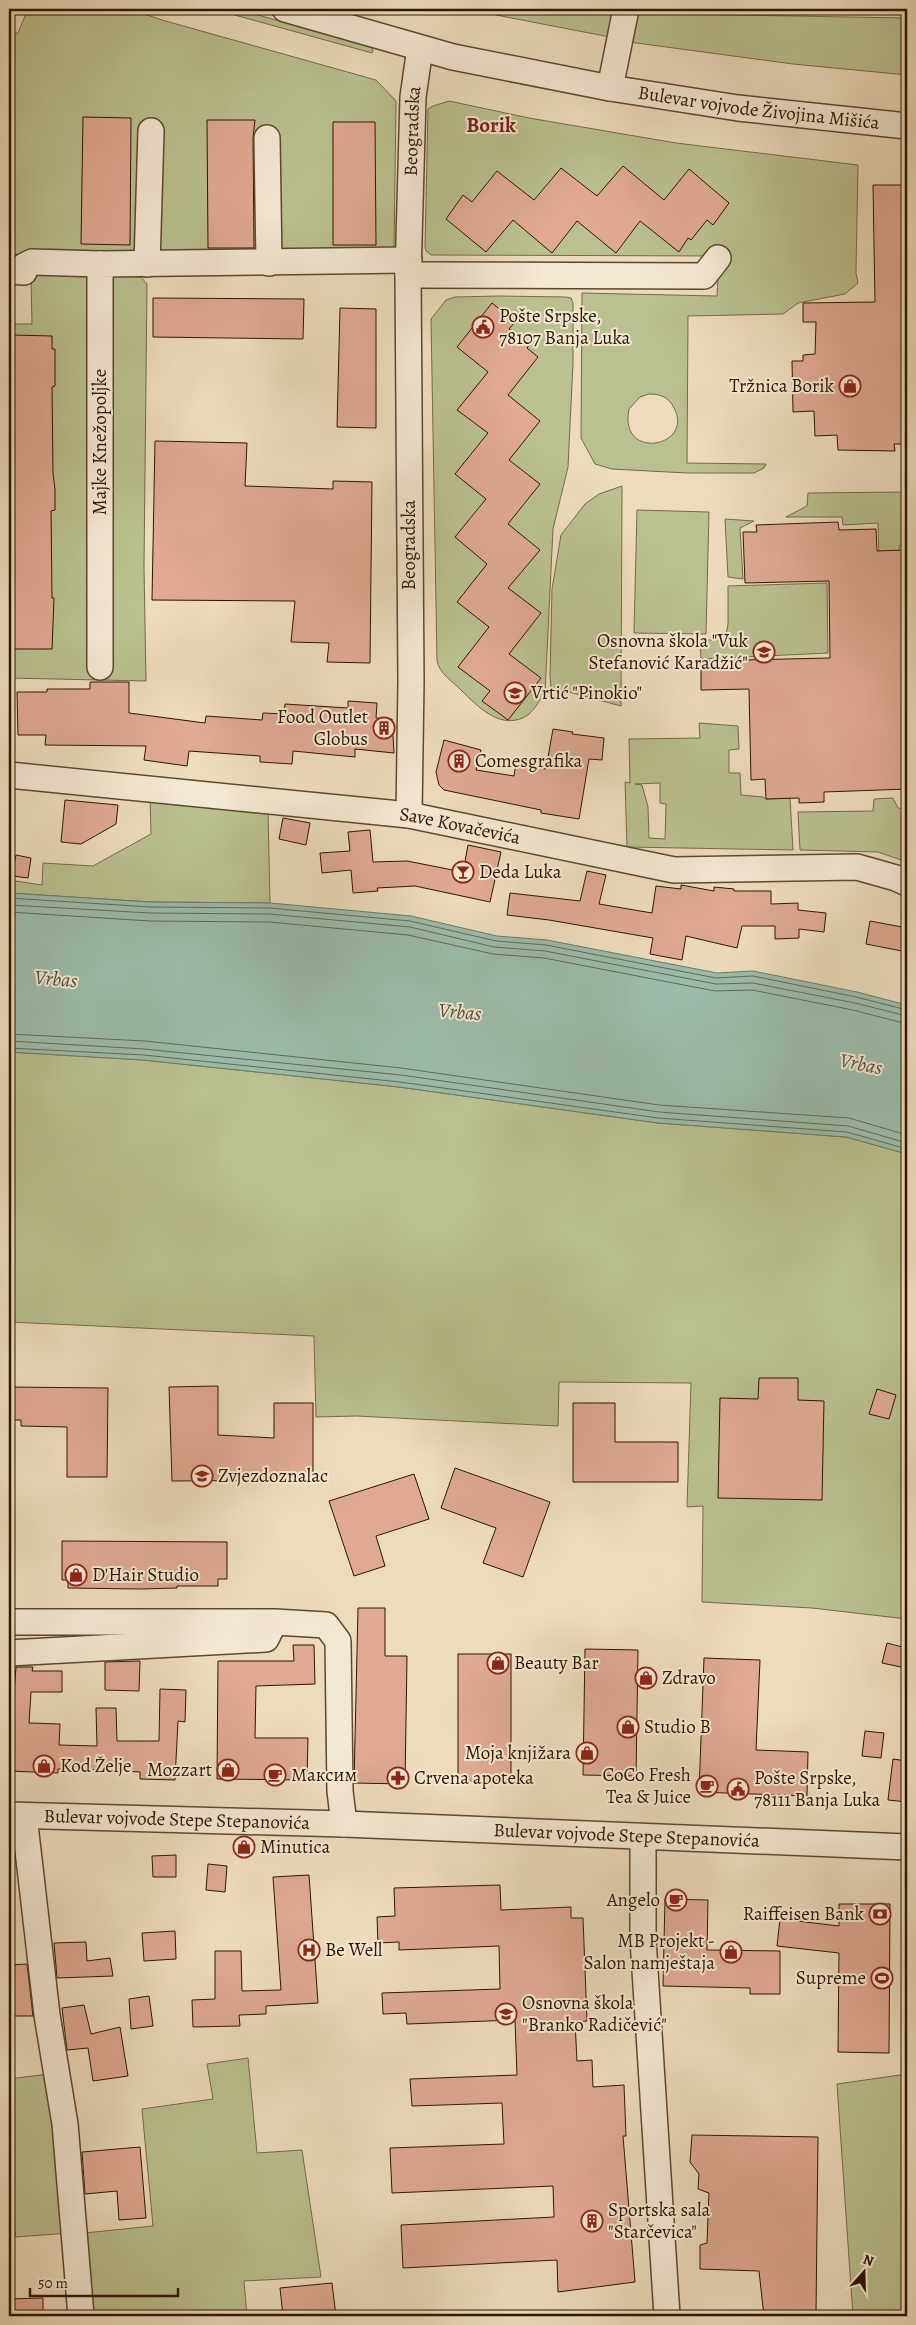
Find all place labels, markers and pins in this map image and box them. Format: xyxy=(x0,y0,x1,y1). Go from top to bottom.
place label: Pošte Srpske, 78107 Banja Luka xyxy=(499,303,631,351)
public building icon: Pošte Srpske, 78107 Banja Luka xyxy=(471,315,495,339)
place label: Tržnica Borik xyxy=(729,373,835,399)
shop icon: Tržnica Borik xyxy=(838,374,862,398)
place label: Osnovna škola "Vuk Stefanović Karadžić" xyxy=(588,628,749,676)
school or university icon: Osnovna škola "Vuk Stefanović Karadžić" xyxy=(752,640,776,664)
place label: Vrtić "Pinokio" xyxy=(530,680,642,706)
school or university icon: Vrtić "Pinokio" xyxy=(503,681,527,705)
place label: Food Outlet Globus xyxy=(277,704,368,752)
building icon: Food Outlet Globus xyxy=(372,716,396,740)
place label: Comesgrafika xyxy=(475,748,583,774)
building icon: Comesgrafika xyxy=(447,749,471,773)
place label: Deda Luka xyxy=(479,859,562,885)
bar icon: Deda Luka xyxy=(451,860,475,884)
place label: Zvjezdoznalac xyxy=(218,1463,328,1489)
school or university icon: Zvjezdoznalac xyxy=(190,1464,214,1488)
place label: D'Hair Studio xyxy=(92,1562,199,1588)
shop icon: D'Hair Studio xyxy=(64,1563,88,1587)
place label: Beauty Bar xyxy=(514,1650,599,1676)
shop icon: Beauty Bar xyxy=(486,1651,510,1675)
place label: Zdravo xyxy=(662,1665,716,1691)
shop icon: Zdravo xyxy=(634,1666,658,1690)
place label: Studio B xyxy=(644,1714,711,1740)
shop icon: Studio B xyxy=(616,1715,640,1739)
place label: Moja knjižara xyxy=(465,1740,571,1766)
shop icon: Moja knjižara xyxy=(575,1741,599,1765)
place label: Kod Želje xyxy=(60,1753,132,1779)
shop icon: Kod Želje xyxy=(32,1754,56,1778)
place label: Mozzart xyxy=(147,1757,212,1783)
shop icon: Mozzart xyxy=(216,1758,240,1782)
place label: Максим xyxy=(291,1762,357,1788)
place label: CoCo Fresh Tea & Juice xyxy=(603,1762,691,1810)
cafe icon: Максим xyxy=(263,1763,287,1787)
place label: Crvena apoteka xyxy=(414,1765,534,1791)
place label: Pošte Srpske, 78111 Banja Luka xyxy=(754,1765,880,1813)
pharmacy icon: Crvena apoteka xyxy=(386,1766,410,1790)
cafe icon: CoCo Fresh Tea & Juice xyxy=(695,1774,719,1798)
public building icon: Pošte Srpske, 78111 Banja Luka xyxy=(726,1777,750,1801)
place label: Minutica xyxy=(260,1834,330,1860)
shop icon: Minutica xyxy=(232,1835,256,1859)
place label: Angelo xyxy=(606,1887,660,1913)
cafe icon: Angelo xyxy=(664,1888,688,1912)
place label: Raiffeisen Bank xyxy=(743,1901,865,1927)
bank icon: Raiffeisen Bank xyxy=(868,1902,892,1926)
place label: MB Projekt - Salon namještaja xyxy=(583,1928,715,1976)
place label: Be Well xyxy=(325,1937,383,1963)
hospital icon: Be Well xyxy=(297,1938,321,1962)
shop icon: MB Projekt - Salon namještaja xyxy=(719,1940,743,1964)
place label: Supreme xyxy=(796,1965,866,1991)
sports icon: Supreme xyxy=(870,1966,894,1990)
place label: Osnovna škola "Branko Radičević" xyxy=(522,1990,667,2038)
school or university icon: Osnovna škola "Branko Radičević" xyxy=(494,2002,518,2026)
place label: Sportska sala "Starčevica" xyxy=(608,2197,711,2245)
building icon: Sportska sala "Starčevica" xyxy=(580,2209,604,2233)

